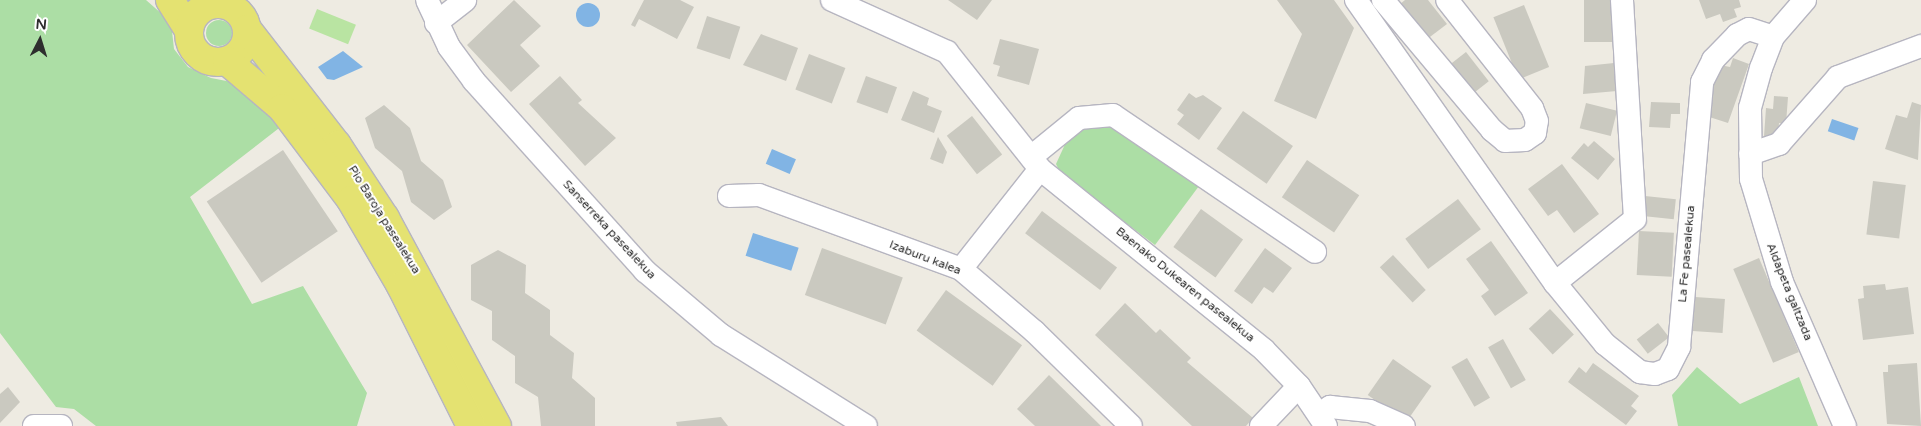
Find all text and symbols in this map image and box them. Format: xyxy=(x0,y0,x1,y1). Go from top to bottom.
north arrow xyxy=(15,15,65,65)
text: N xyxy=(35,16,48,34)
street label: Pio Baroja pasealekua xyxy=(345,163,423,277)
street label: Sanserreka pasealekua xyxy=(559,178,659,282)
street label: La Fe pasealekua xyxy=(1676,205,1698,303)
street label: Baenako Dukearen pasealekua xyxy=(1113,224,1257,346)
street label: Izaburu kalea xyxy=(887,238,963,278)
street label: Aldapeta galtzada xyxy=(1763,241,1815,343)

